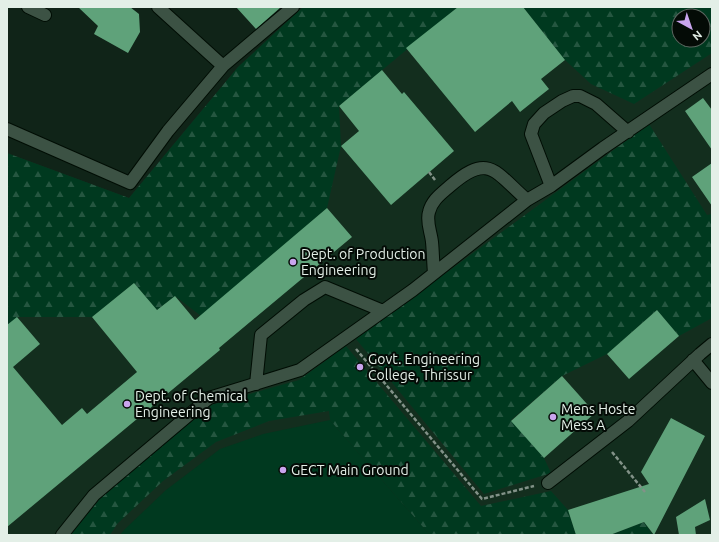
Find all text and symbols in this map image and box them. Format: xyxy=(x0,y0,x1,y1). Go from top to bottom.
north arrow xyxy=(671,8,711,48)
text: N xyxy=(690,28,704,43)
place label: Dept. of Production Engineering xyxy=(301,246,426,278)
marker: Dept. of Production Engineering xyxy=(288,257,298,267)
place label: Govt. Engineering College, Thrissur xyxy=(368,351,480,383)
marker: Govt. Engineering College, Thrissur xyxy=(355,362,365,372)
place label: Dept. of Chemical Engineering xyxy=(135,388,247,420)
marker: Dept. of Chemical Engineering xyxy=(122,399,132,409)
place label: Mens Hoste Mess A xyxy=(561,401,635,433)
marker: Mens Hoste Mess A xyxy=(548,412,558,422)
place label: GECT Main Ground xyxy=(291,462,409,478)
marker: GECT Main Ground xyxy=(278,465,288,475)

